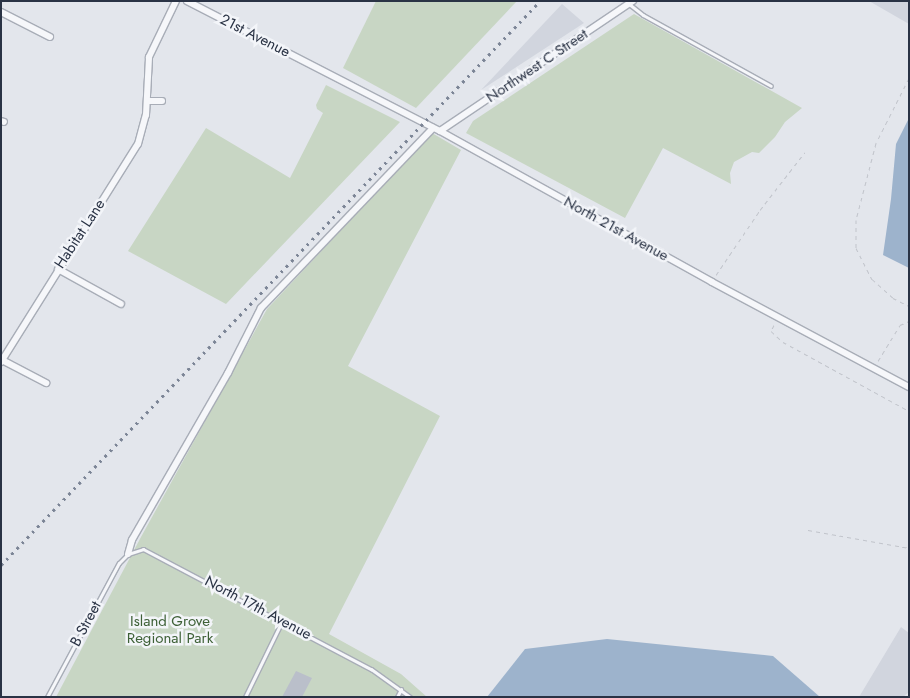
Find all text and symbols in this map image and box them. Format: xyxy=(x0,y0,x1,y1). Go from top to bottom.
street label: 21st Avenue xyxy=(217,11,293,61)
street label: Northwest C Street xyxy=(483,25,591,107)
street label: North 21st Avenue xyxy=(560,193,672,265)
street label: Habitat Lane xyxy=(51,196,109,272)
street label: North 17th Avenue xyxy=(202,572,314,644)
street label: B Street xyxy=(67,598,105,650)
park label: Island Grove Regional Park xyxy=(127,612,213,647)

